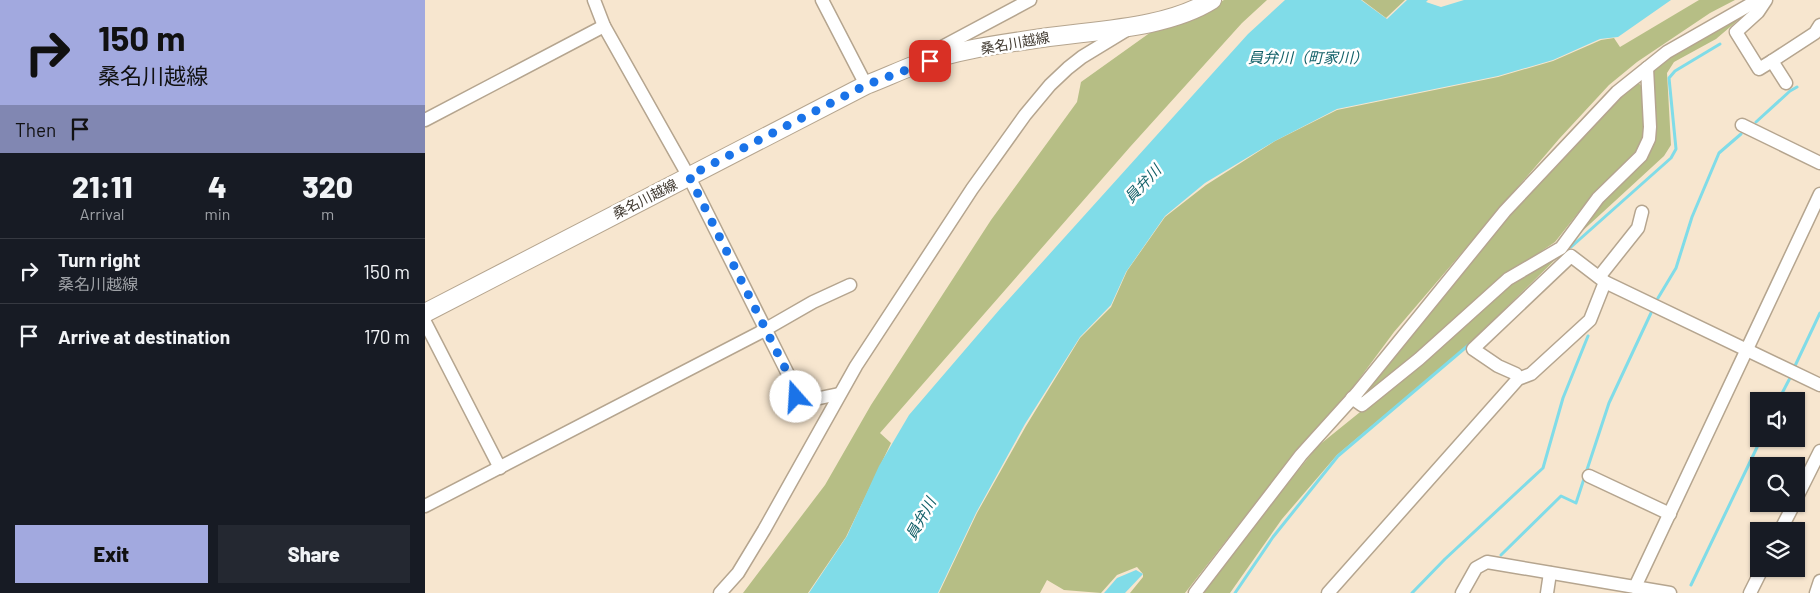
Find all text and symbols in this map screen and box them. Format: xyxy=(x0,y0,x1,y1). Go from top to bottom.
text: 150 m xyxy=(98,16,185,58)
icon: right xyxy=(15,20,80,85)
street label: 桑名川越線 xyxy=(979,28,1051,57)
pin xyxy=(909,40,951,82)
icon: arrive xyxy=(916,47,944,75)
water label: 員弁川（町家川） xyxy=(1248,48,1368,66)
text: 桑名川越線 xyxy=(98,62,208,88)
icon: arrive xyxy=(66,115,94,143)
text: Then xyxy=(15,118,56,141)
water label: 員弁川 xyxy=(1120,159,1166,206)
text: 21:11 xyxy=(72,168,132,204)
text: 4 xyxy=(208,168,227,204)
text: 320 xyxy=(302,168,353,204)
street label: 桑名川越線 xyxy=(610,175,680,222)
text: Arrival xyxy=(80,204,125,223)
text: min xyxy=(204,204,230,223)
text: m xyxy=(321,204,334,223)
text: Turn right xyxy=(58,248,140,271)
icon: right xyxy=(15,257,43,285)
text: 150 m xyxy=(363,260,410,283)
text: 桑名川越線 xyxy=(58,274,138,293)
icon: arrive xyxy=(15,322,43,350)
text: Arrive at destination xyxy=(58,325,230,348)
text: 170 m xyxy=(364,325,410,348)
position arrow xyxy=(769,370,821,422)
map controls xyxy=(1750,392,1805,577)
button: sound xyxy=(1750,392,1805,447)
button: search xyxy=(1750,457,1805,512)
water label: 員弁川 xyxy=(901,493,940,543)
button: layers xyxy=(1750,522,1805,577)
button: Exit xyxy=(15,525,208,583)
button: Share xyxy=(218,525,410,583)

